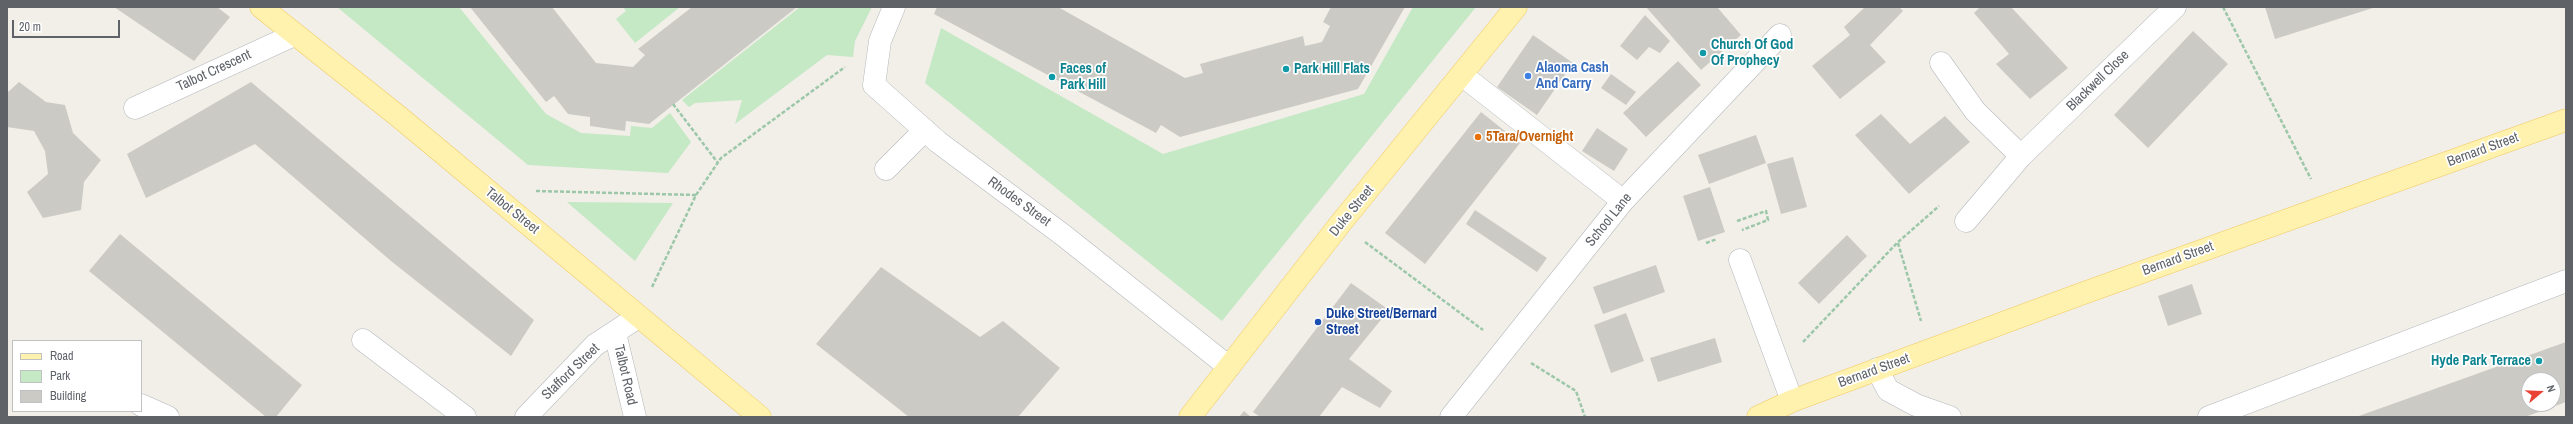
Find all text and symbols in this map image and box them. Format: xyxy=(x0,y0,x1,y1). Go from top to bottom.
scale bar xyxy=(14,12,122,38)
text: 20 m xyxy=(19,19,41,35)
place label: Church Of God Of Prophecy xyxy=(1711,37,1793,70)
street label: Talbot Crescent xyxy=(174,46,254,96)
street label: Blackwell Close xyxy=(2063,47,2133,115)
marker: Church Of God Of Prophecy xyxy=(1698,48,1708,58)
place label: Alaoma Cash And Carry xyxy=(1536,60,1609,92)
place label: Faces of Park Hill xyxy=(1060,61,1106,94)
place label: Park Hill Flats xyxy=(1294,61,1370,77)
marker: Park Hill Flats xyxy=(1281,64,1291,74)
marker: Alaoma Cash And Carry xyxy=(1523,71,1533,81)
marker: Faces of Park Hill xyxy=(1047,72,1057,82)
place label: 5Tara/Overnight xyxy=(1486,129,1573,145)
street label: Bernard Street xyxy=(2445,129,2521,171)
marker: 5Tara/Overnight xyxy=(1473,132,1483,142)
street label: Rhodes Street xyxy=(984,174,1054,230)
street label: Duke Street xyxy=(1326,182,1378,240)
street label: Talbot Street xyxy=(482,184,542,238)
street label: School Lane xyxy=(1582,190,1636,250)
street label: Bernard Street xyxy=(2140,238,2216,280)
place label: Duke Street/Bernard Street xyxy=(1326,306,1437,338)
marker: Duke Street/Bernard Street xyxy=(1313,317,1323,327)
legend xyxy=(12,340,142,412)
street label: Stafford Street xyxy=(539,340,603,404)
street label: Talbot Road xyxy=(610,343,640,407)
text: Road xyxy=(50,348,74,364)
street label: Bernard Street xyxy=(1836,350,1912,392)
place label: Hyde Park Terrace xyxy=(2431,353,2531,369)
marker: Hyde Park Terrace xyxy=(2534,356,2544,366)
text: Park xyxy=(50,368,70,384)
north arrow xyxy=(2521,372,2561,412)
text: N xyxy=(2544,383,2559,394)
text: Building xyxy=(50,388,86,404)

